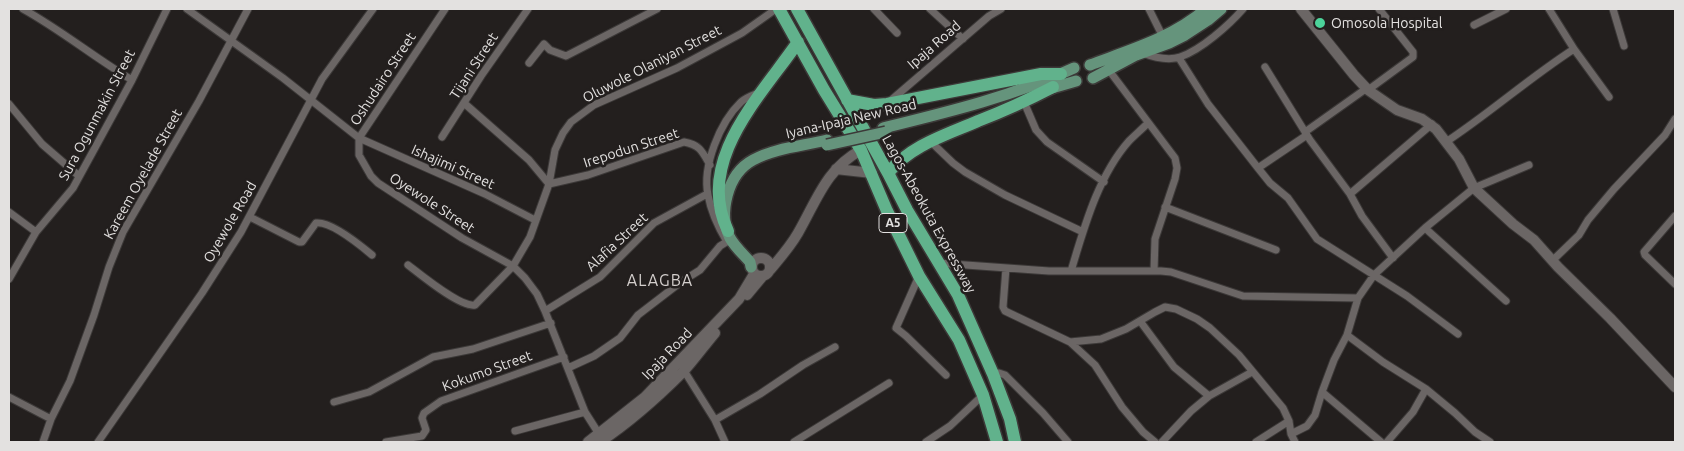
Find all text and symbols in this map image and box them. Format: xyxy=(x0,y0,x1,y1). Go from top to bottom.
place label: Omosola Hospital xyxy=(1331,15,1442,31)
marker: Omosola Hospital xyxy=(1313,16,1327,30)
street label: Ipaja Road xyxy=(904,17,964,73)
street label: Oluwole Olaniyan Street xyxy=(580,22,724,106)
street label: Oshudairo Street xyxy=(347,29,419,129)
street label: Tijani Street xyxy=(446,30,502,102)
street label: Sura Ogunmakin Street xyxy=(55,47,139,183)
street label: Iyana-Ipaja New Road xyxy=(784,96,918,142)
street label: Kareem Oyelade Street xyxy=(100,106,186,242)
street label: Irepodun Street xyxy=(581,125,681,171)
street label: Lagos-Abeokuta Expressway xyxy=(878,132,980,296)
street label: Ishajimi Street xyxy=(409,141,497,193)
street label: Oyewole Street xyxy=(386,169,478,237)
street label: Oyewole Road xyxy=(200,178,260,266)
street label: Alafia Street xyxy=(583,209,651,275)
road number: A5 xyxy=(879,214,907,232)
district label: ALAGBA xyxy=(626,271,694,291)
street label: Ipaja Road xyxy=(638,325,696,383)
street label: Kokumo Street xyxy=(440,347,534,395)

